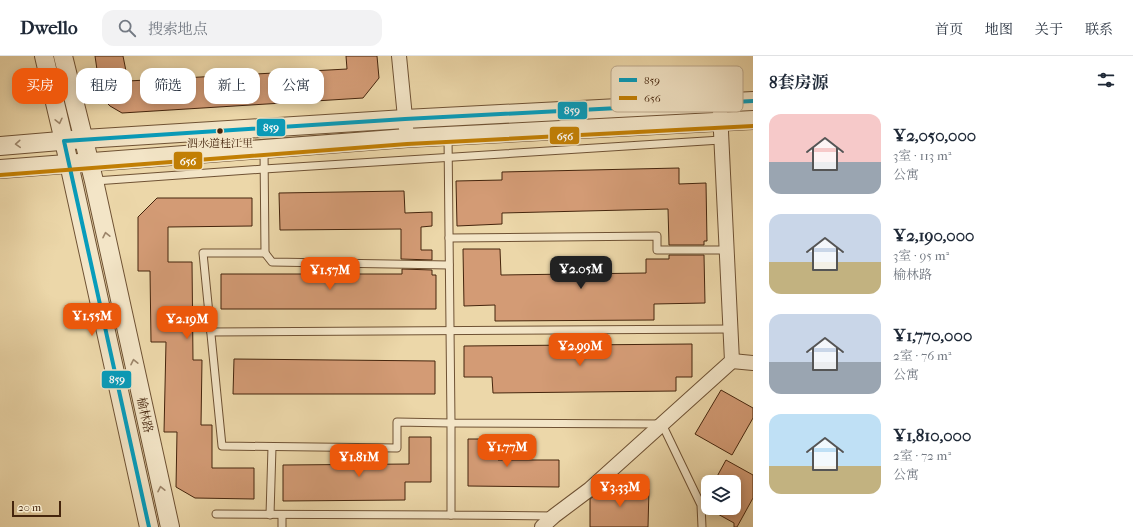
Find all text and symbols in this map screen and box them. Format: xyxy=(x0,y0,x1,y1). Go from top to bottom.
search box xyxy=(102,10,382,46)
text: Dwello xyxy=(20,17,78,39)
icon: search xyxy=(116,17,138,39)
text: 搜索地点 xyxy=(148,20,208,38)
text: 首页 xyxy=(935,21,963,38)
text: 地图 xyxy=(985,21,1013,38)
text: 关于 xyxy=(1035,21,1063,38)
text: 联系 xyxy=(1085,21,1113,38)
legend xyxy=(611,66,743,112)
chip: 买房 xyxy=(12,68,68,104)
chip: 租房 xyxy=(76,68,132,104)
chip: 筛选 xyxy=(140,68,196,104)
chip: 新上 xyxy=(204,68,260,104)
chip: 公寓 xyxy=(268,68,324,104)
icon: filters xyxy=(1095,69,1117,91)
text: 8套房源 xyxy=(769,72,829,92)
text: 859 xyxy=(644,74,660,87)
text: 656 xyxy=(644,92,661,105)
line badge: 859 xyxy=(557,101,588,120)
text: 859 xyxy=(564,104,580,117)
one-way arrow xyxy=(55,118,63,124)
line badge: 859 xyxy=(256,118,286,137)
text: 859 xyxy=(263,121,279,134)
text: ¥2,050,000 xyxy=(893,125,976,145)
marker: 泗水道桂江里 xyxy=(215,126,225,136)
line badge: 656 xyxy=(549,126,580,145)
text: 656 xyxy=(557,130,574,143)
icon: home xyxy=(801,130,849,178)
place label: 泗水道桂江里 xyxy=(187,137,253,150)
one-way arrow xyxy=(15,140,21,149)
text: 3室 · 113 m² xyxy=(893,148,951,163)
line badge: 656 xyxy=(173,151,203,170)
text: 656 xyxy=(180,155,197,168)
text: 公寓 xyxy=(893,167,919,182)
text: ¥2,190,000 xyxy=(893,225,975,245)
icon: home xyxy=(801,230,849,278)
one-way arrow xyxy=(102,232,110,238)
text: 3室 · 95 m² xyxy=(893,248,949,263)
pin: ¥2.05M xyxy=(548,256,614,290)
pin: ¥1.57M xyxy=(297,257,363,291)
text: ¥2.05M xyxy=(559,261,603,276)
text: ¥1.57M xyxy=(310,262,350,277)
text: 榆林路 xyxy=(893,267,932,282)
pin: ¥1.55M xyxy=(59,303,125,337)
pin: ¥2.19M xyxy=(154,306,220,340)
text: ¥1.55M xyxy=(72,308,112,323)
text: ¥2.19M xyxy=(166,311,208,326)
text: ¥1,770,000 xyxy=(893,325,972,345)
icon: home xyxy=(801,330,849,378)
pin: ¥2.99M xyxy=(547,333,613,367)
text: ¥2.99M xyxy=(558,338,602,353)
text: 2室 · 76 m² xyxy=(893,348,951,363)
one-way arrow xyxy=(130,359,138,365)
text: 公寓 xyxy=(893,367,919,382)
line badge: 859 xyxy=(101,370,132,389)
text: 859 xyxy=(109,373,125,386)
street label: 榆林路 xyxy=(134,396,156,434)
text: ¥1,810,000 xyxy=(893,425,971,445)
icon: home xyxy=(801,430,849,478)
pin: ¥1.77M xyxy=(474,434,540,468)
text: ¥1.77M xyxy=(487,439,527,454)
pin: ¥1.81M xyxy=(326,444,392,478)
text: 2室 · 72 m² xyxy=(893,448,951,463)
text: ¥1.81M xyxy=(339,449,379,464)
text: 公寓 xyxy=(893,467,919,482)
pin: ¥3.33M xyxy=(587,474,653,508)
map controls xyxy=(701,475,741,515)
button: layers xyxy=(701,475,741,515)
text: ¥3.33M xyxy=(600,479,640,494)
one-way arrow xyxy=(158,486,166,492)
scale bar xyxy=(12,499,61,518)
text: 20 m xyxy=(18,501,41,514)

